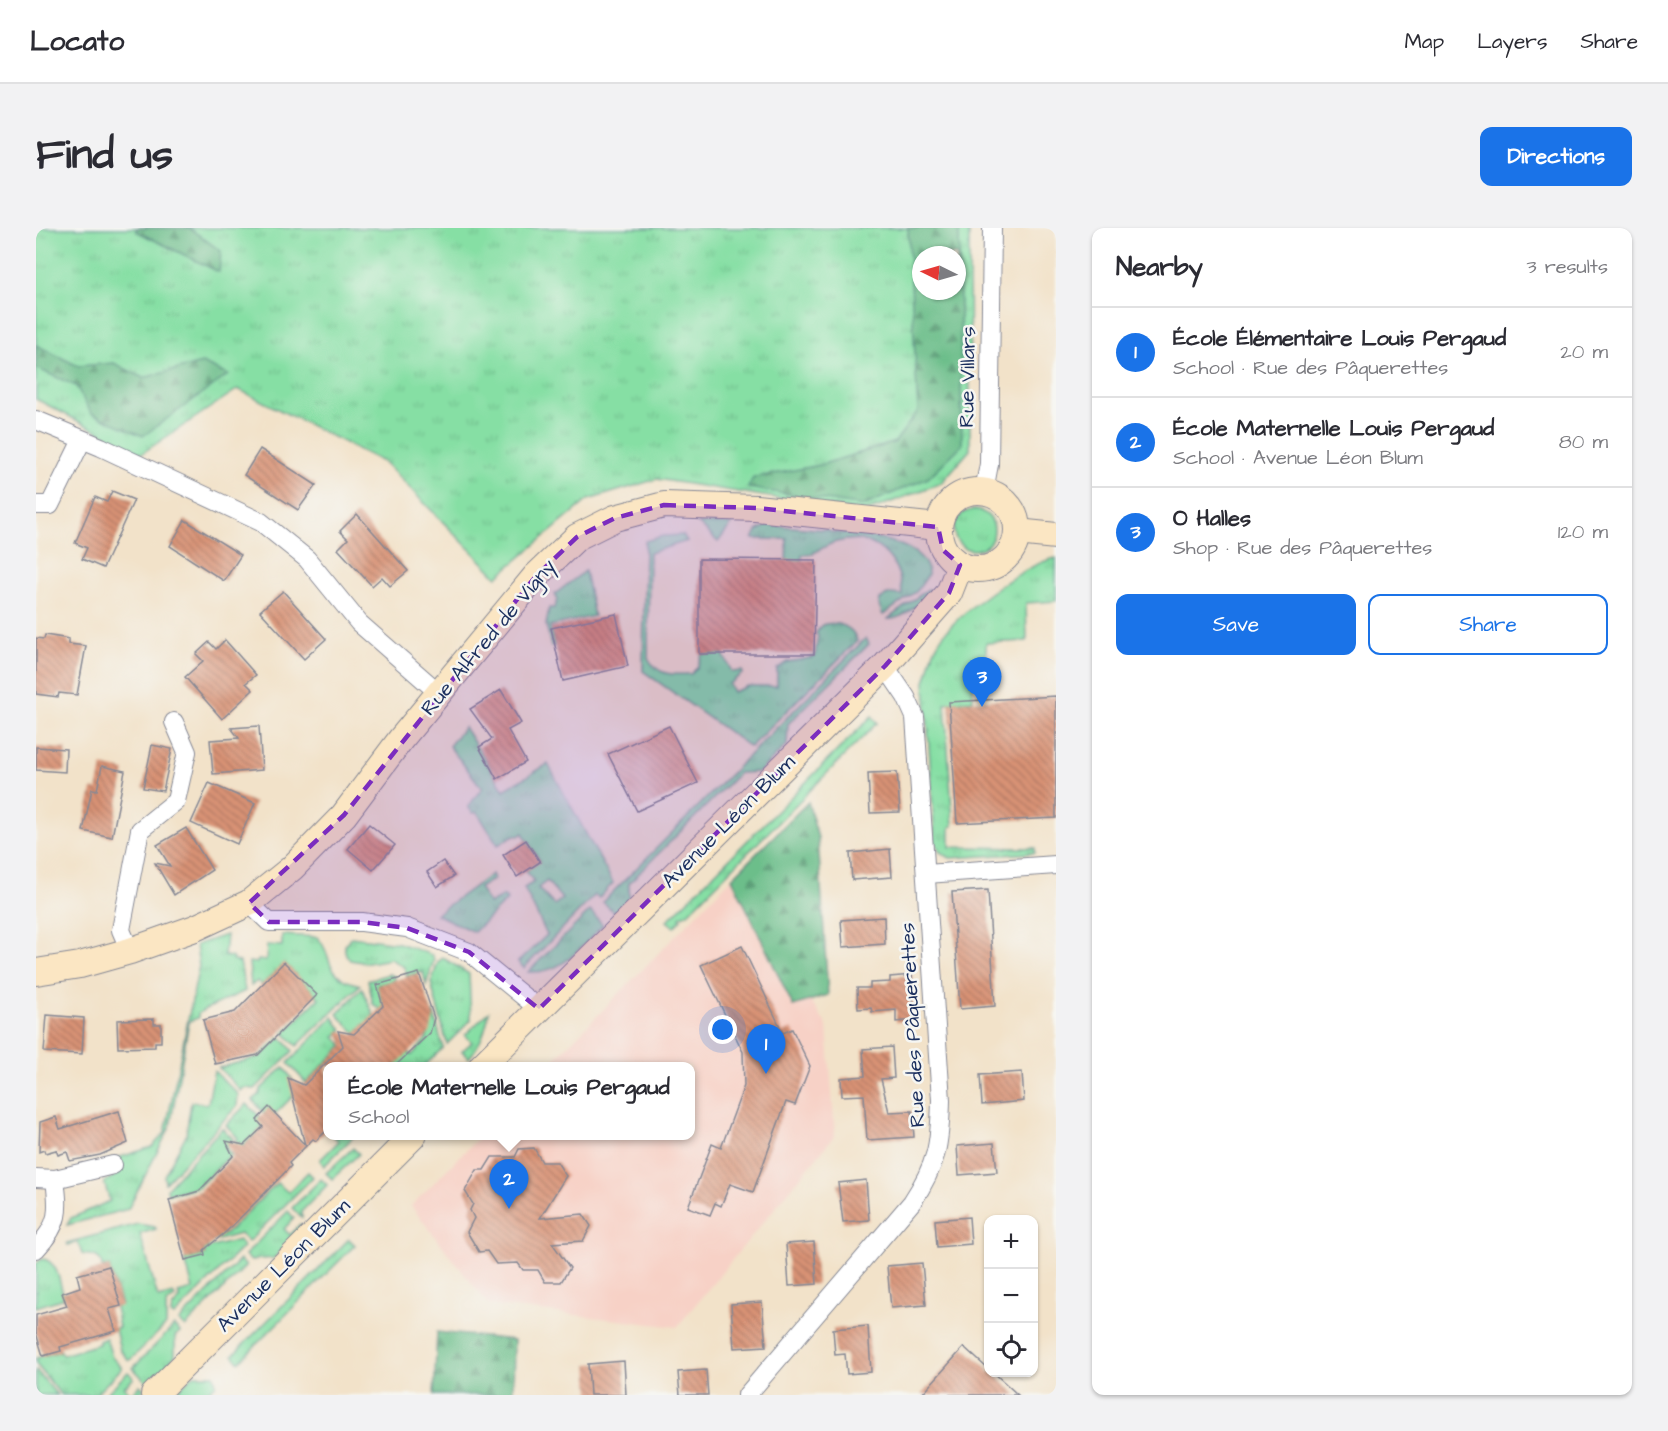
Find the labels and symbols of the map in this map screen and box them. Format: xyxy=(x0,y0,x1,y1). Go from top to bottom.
north arrow xyxy=(912,246,966,300)
street label: Rue Villars xyxy=(952,326,983,428)
street label: Rue Alfred de Vigny xyxy=(414,552,564,723)
pin: 3 xyxy=(962,658,1002,707)
street label: Avenue Léon Blum xyxy=(655,748,802,895)
street label: Rue des Pâquerettes xyxy=(893,922,932,1128)
your location xyxy=(708,1015,737,1044)
pin: 1 xyxy=(746,1024,786,1074)
pin: 2 xyxy=(490,1160,528,1209)
street label: Avenue Léon Blum xyxy=(210,1192,357,1339)

